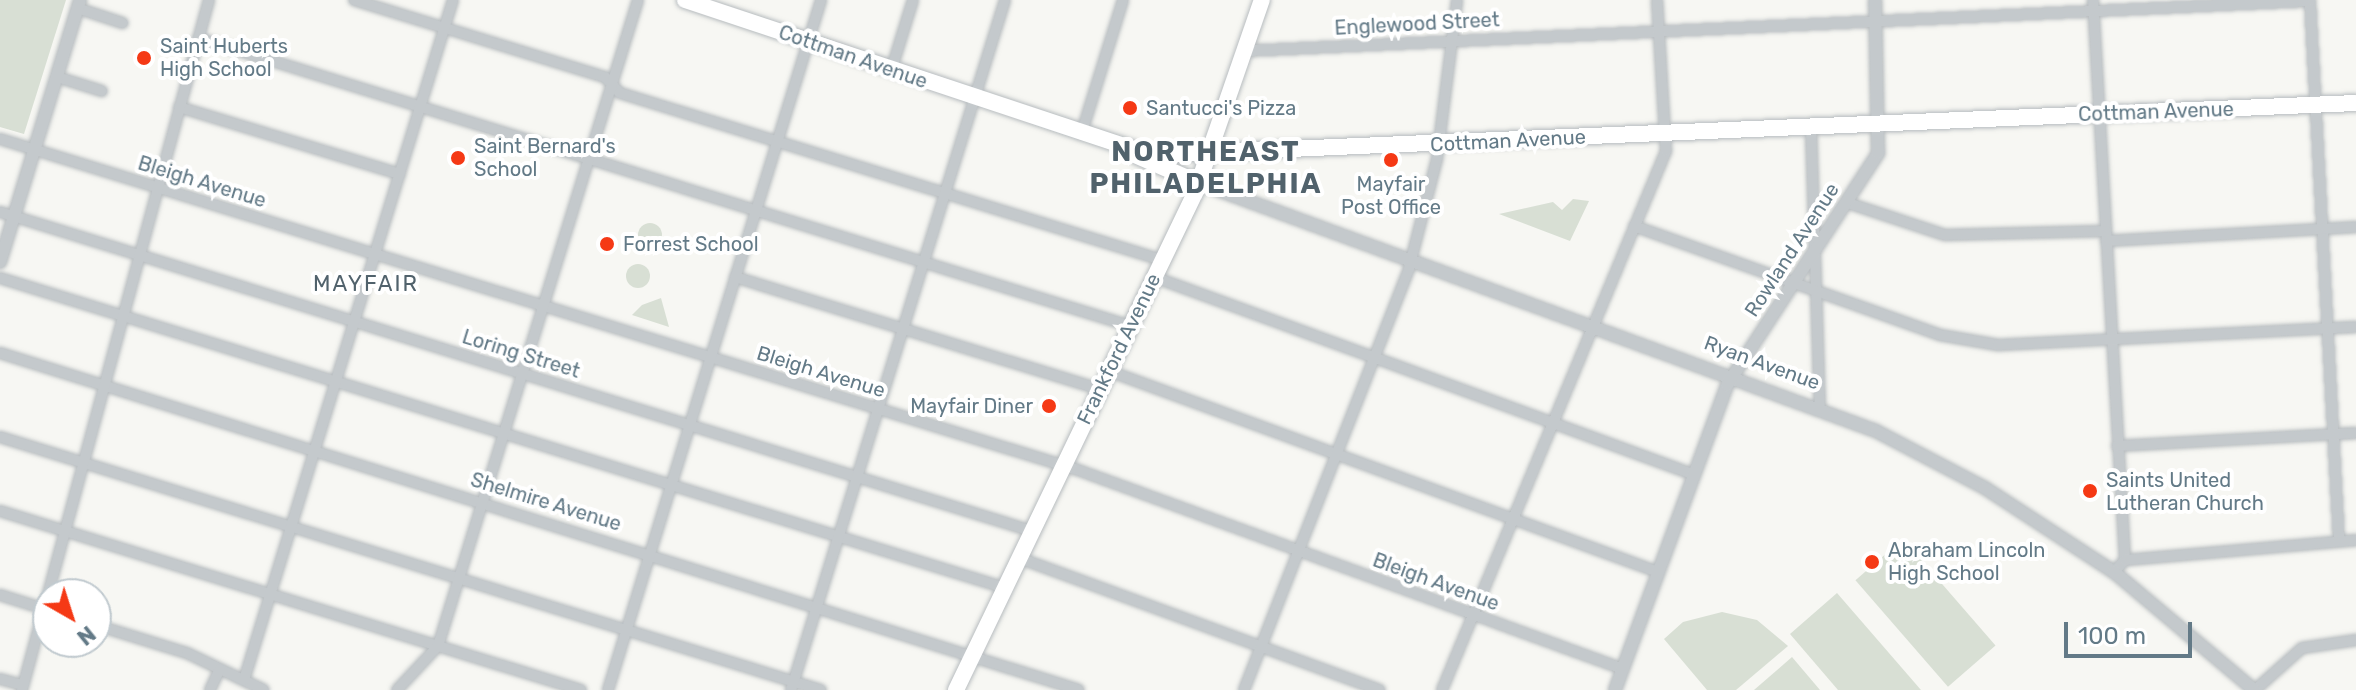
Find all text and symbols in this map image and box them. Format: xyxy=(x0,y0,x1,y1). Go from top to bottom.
street label: Englewood Street xyxy=(1334,8,1500,40)
street label: Cottman Avenue xyxy=(775,20,931,94)
place label: Saint Huberts High School xyxy=(160,34,288,81)
marker: Saint Huberts High School xyxy=(135,49,153,67)
place label: Santucci's Pizza xyxy=(1146,96,1296,120)
street label: Cottman Avenue xyxy=(2078,97,2234,127)
marker: Santucci's Pizza xyxy=(1121,99,1139,117)
street label: Cottman Avenue xyxy=(1429,125,1587,157)
place label: Saint Bernard's School xyxy=(474,134,616,181)
district label: NORTHEAST PHILADELPHIA xyxy=(1089,135,1323,201)
marker: Saint Bernard's School xyxy=(449,149,467,167)
street label: Bleigh Avenue xyxy=(135,151,269,213)
marker: Mayfair Post Office xyxy=(1382,151,1400,169)
place label: Mayfair Post Office xyxy=(1341,172,1441,219)
street label: Rowland Avenue xyxy=(1740,178,1844,322)
place label: Forrest School xyxy=(623,232,759,256)
marker: Forrest School xyxy=(598,235,616,253)
street label: Frankford Avenue xyxy=(1072,269,1166,429)
district label: MAYFAIR xyxy=(313,271,419,297)
street label: Loring Street xyxy=(459,325,583,383)
street label: Ryan Avenue xyxy=(1701,331,1823,395)
street label: Bleigh Avenue xyxy=(754,341,888,403)
place label: Mayfair Diner xyxy=(910,394,1033,418)
marker: Mayfair Diner xyxy=(1040,397,1058,415)
street label: Shelmire Avenue xyxy=(467,468,625,536)
place label: Saints United Lutheran Church xyxy=(2106,468,2264,515)
marker: Saints United Lutheran Church xyxy=(2081,482,2099,500)
place label: Abraham Lincoln High School xyxy=(1888,538,2045,585)
street label: Bleigh Avenue xyxy=(1369,548,1503,616)
marker: Abraham Lincoln High School xyxy=(1863,553,1881,571)
north arrow xyxy=(32,578,112,658)
scale bar xyxy=(2068,606,2196,656)
text: N xyxy=(72,620,101,651)
text: 100 m xyxy=(2078,622,2146,650)

